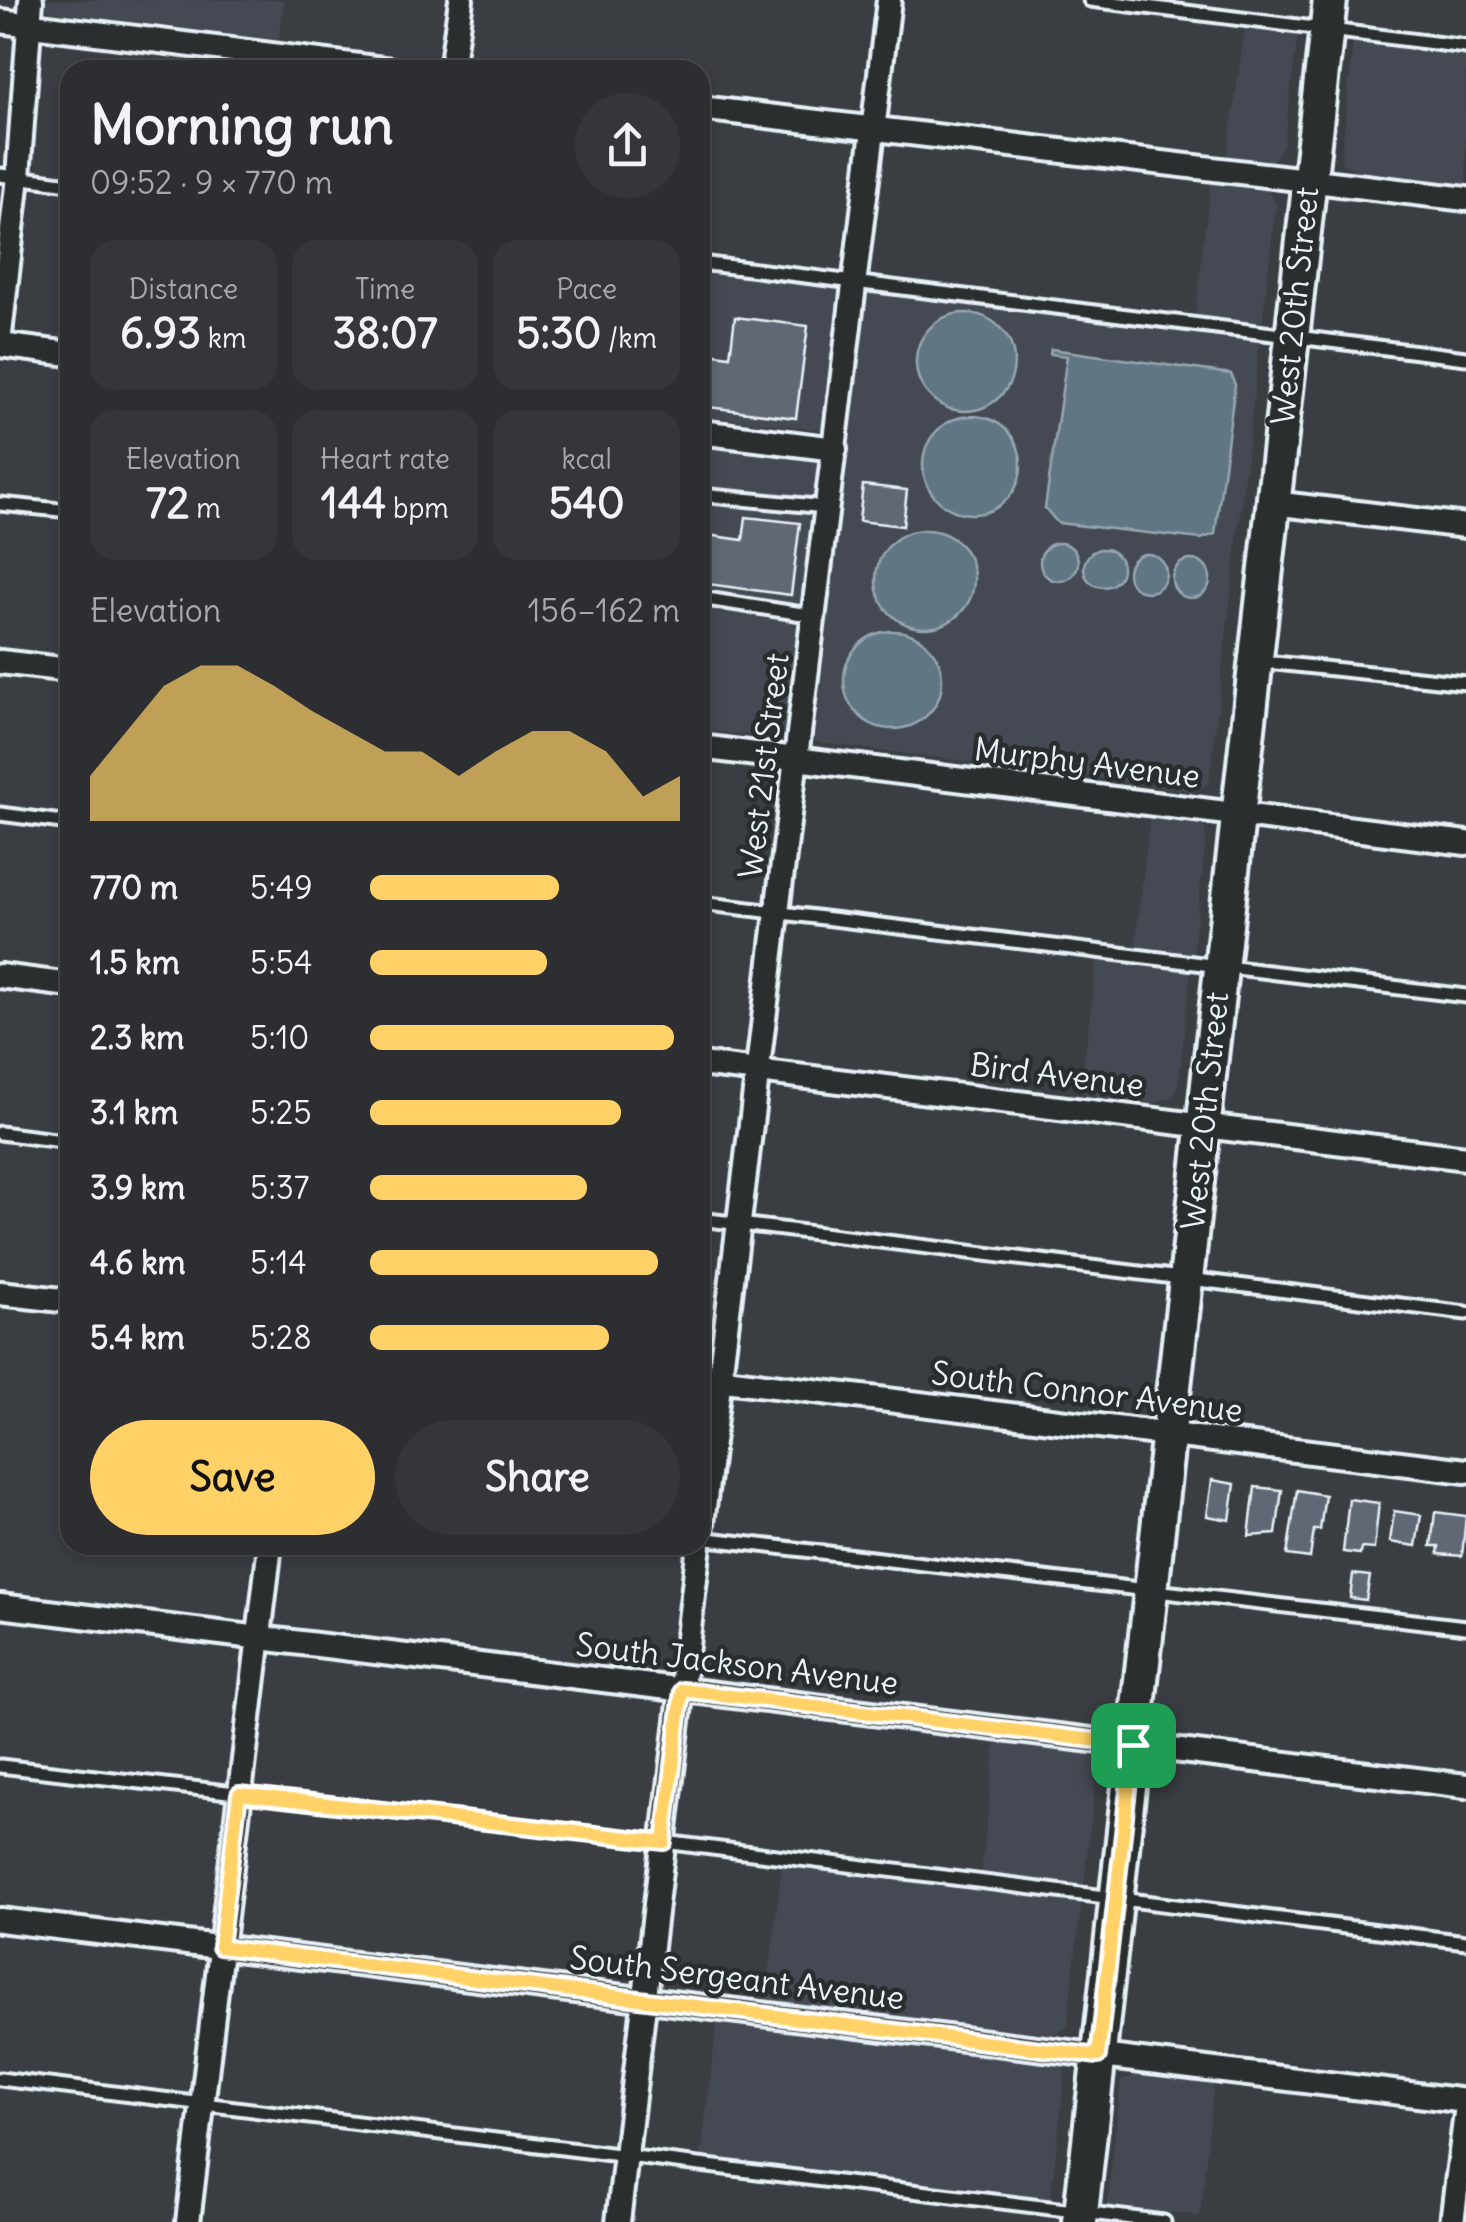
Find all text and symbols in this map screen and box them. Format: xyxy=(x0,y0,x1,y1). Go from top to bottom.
text: Morning run xyxy=(90,90,394,159)
button: share xyxy=(575,93,680,198)
text: 09:52 · 9 × 770 m xyxy=(90,162,333,203)
street label: West 20th Street xyxy=(1262,185,1327,427)
text: Distance xyxy=(129,271,238,307)
text: Time xyxy=(355,271,415,307)
text: Pace xyxy=(556,271,617,307)
text: 6.93 xyxy=(120,307,201,359)
text: 38:07 xyxy=(332,307,438,359)
text: 5:30 xyxy=(516,307,601,359)
text: km xyxy=(201,320,247,356)
text: /km xyxy=(601,320,657,356)
text: Elevation xyxy=(126,441,241,477)
text: Heart rate xyxy=(320,441,450,477)
text: kcal xyxy=(561,441,612,477)
text: 72 xyxy=(146,477,190,529)
text: 144 xyxy=(321,477,386,529)
text: 540 xyxy=(549,477,625,529)
text: m xyxy=(190,490,221,526)
text: bpm xyxy=(386,490,449,526)
text: Elevation xyxy=(90,590,221,631)
text: 156–162 m xyxy=(528,590,680,631)
street label: West 21st Street xyxy=(729,651,798,881)
street label: Murphy Avenue xyxy=(972,728,1202,797)
text: 770 m xyxy=(90,867,178,908)
text: 5:49 xyxy=(250,867,313,908)
text: 1.5 km xyxy=(90,942,180,983)
text: 5:54 xyxy=(250,942,313,983)
street label: West 20th Street xyxy=(1172,990,1237,1232)
text: 2.3 km xyxy=(90,1017,184,1058)
text: 5:10 xyxy=(250,1017,309,1058)
street label: Bird Avenue xyxy=(968,1044,1146,1105)
text: 3.1 km xyxy=(90,1092,178,1133)
text: 5:25 xyxy=(250,1092,312,1133)
text: 3.9 km xyxy=(90,1167,185,1208)
text: 5:37 xyxy=(250,1167,310,1208)
text: 4.6 km xyxy=(90,1242,186,1283)
text: 5:14 xyxy=(250,1242,307,1283)
text: 5.4 km xyxy=(90,1317,185,1358)
text: 5:28 xyxy=(250,1317,312,1358)
street label: South Connor Avenue xyxy=(929,1352,1245,1431)
button: Save xyxy=(90,1420,375,1535)
button: Share xyxy=(395,1420,680,1535)
street label: South Jackson Avenue xyxy=(574,1623,900,1704)
pin xyxy=(1091,1703,1176,1788)
icon: arrive xyxy=(1106,1718,1161,1773)
street label: South Sergeant Avenue xyxy=(568,1937,906,2018)

